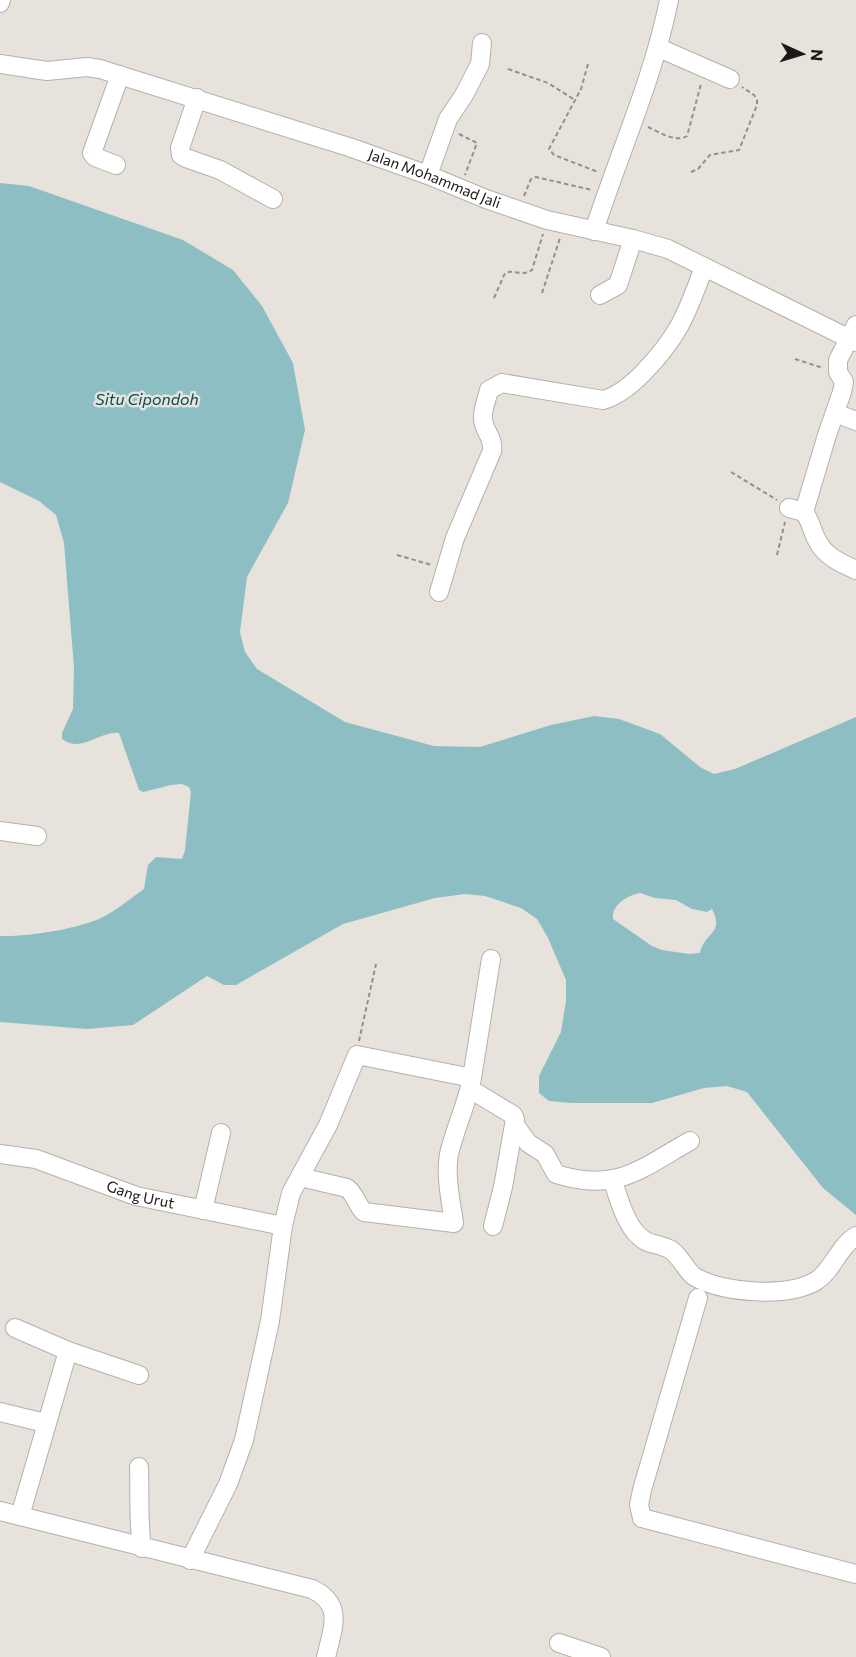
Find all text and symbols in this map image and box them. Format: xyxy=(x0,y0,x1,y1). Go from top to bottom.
north arrow xyxy=(772,24,832,84)
text: N xyxy=(808,48,827,62)
street label: Jalan Mohammad Jali xyxy=(366,145,503,211)
water label: Situ Cipondoh xyxy=(95,389,199,408)
street label: Gang Urut xyxy=(104,1176,176,1212)

